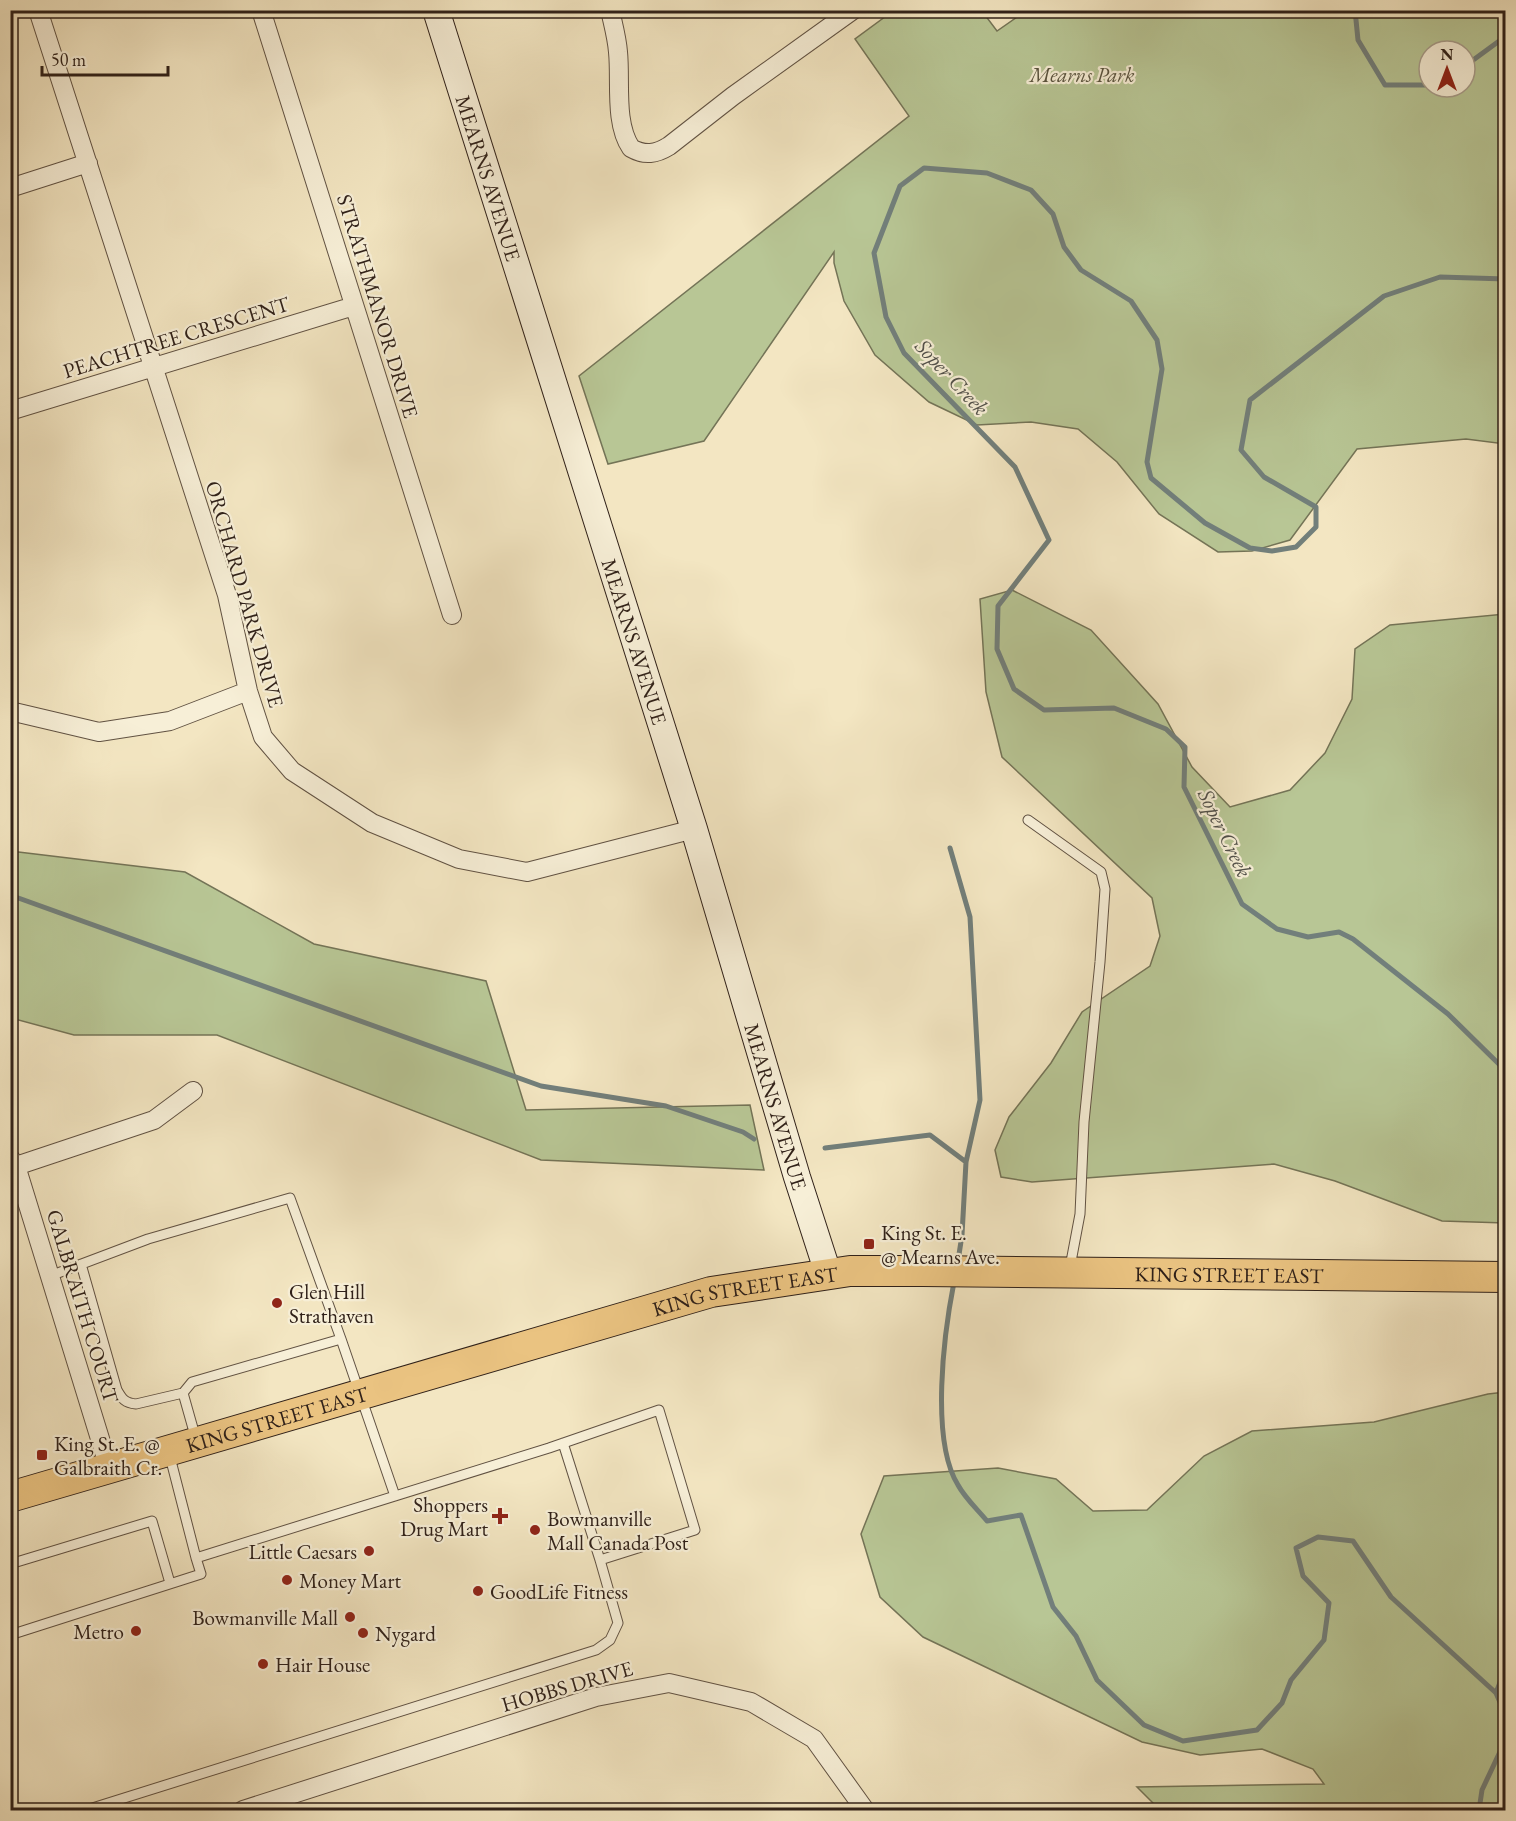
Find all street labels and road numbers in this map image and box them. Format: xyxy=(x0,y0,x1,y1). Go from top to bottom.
street label: MEARNS AVENUE xyxy=(450,92,528,264)
street label: STRATHMANOR DRIVE xyxy=(331,191,425,421)
street label: PEACHTREE CRESCENT xyxy=(60,289,293,384)
street label: ORCHARD PARK DRIVE xyxy=(200,478,290,710)
street label: MEARNS AVENUE xyxy=(596,555,674,728)
street label: MEARNS AVENUE xyxy=(739,1020,814,1193)
street label: GALBRAITH COURT xyxy=(41,1206,126,1407)
street label: KING STREET EAST xyxy=(649,1259,840,1322)
street label: KING STREET EAST xyxy=(1135,1260,1324,1289)
street label: KING STREET EAST xyxy=(182,1379,372,1458)
street label: HOBBS DRIVE xyxy=(498,1654,636,1718)

